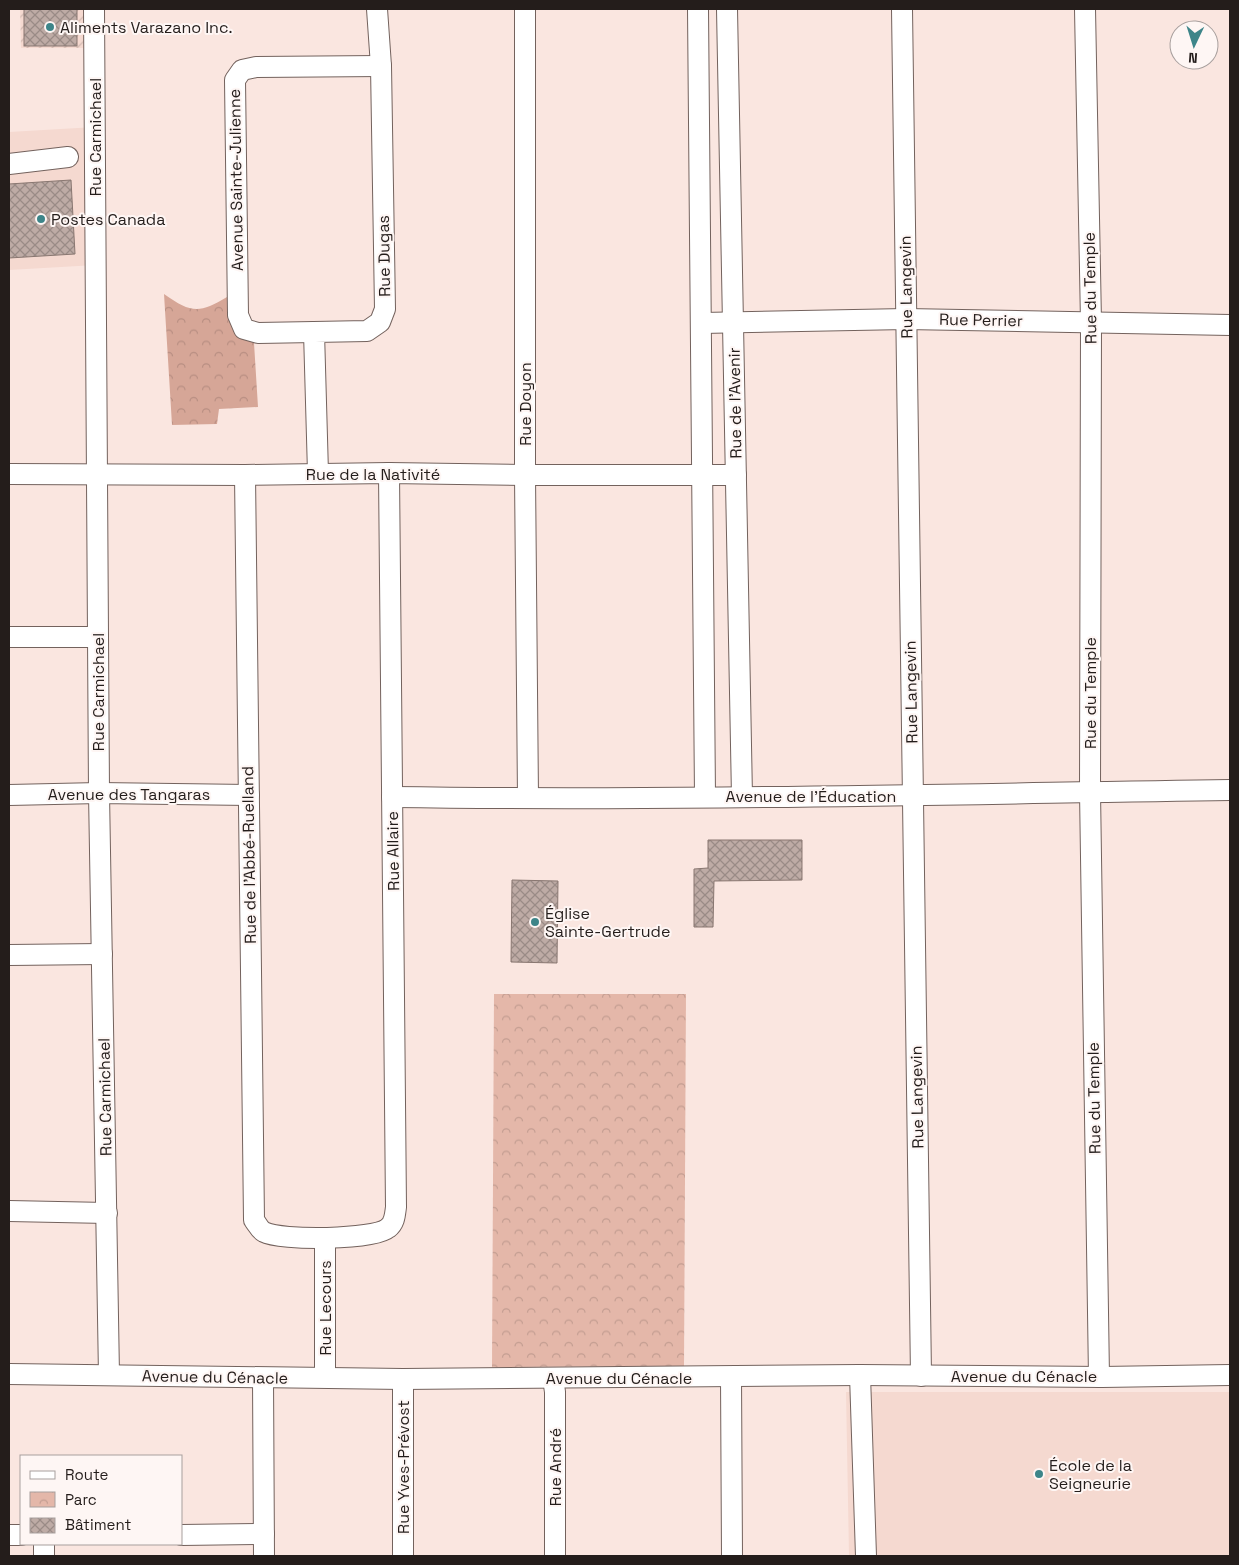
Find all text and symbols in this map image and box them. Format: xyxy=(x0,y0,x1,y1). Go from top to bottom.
place label: Aliments Varazano Inc. xyxy=(60,17,232,38)
north arrow xyxy=(1169,20,1219,70)
marker: Aliments Varazano Inc. xyxy=(44,21,56,33)
text: N xyxy=(1188,49,1198,67)
street label: Rue Carmichael xyxy=(85,78,106,196)
street label: Avenue Sainte-Julienne xyxy=(224,89,248,271)
place label: Postes Canada xyxy=(51,209,165,230)
marker: Postes Canada xyxy=(35,213,47,225)
street label: Rue Dugas xyxy=(373,215,395,297)
street label: Rue du Temple xyxy=(1079,232,1101,344)
street label: Rue Langevin xyxy=(895,235,917,339)
street label: Rue Perrier xyxy=(939,309,1023,331)
street label: Rue de l'Avenir xyxy=(724,347,746,459)
street label: Rue Doyon xyxy=(515,362,536,446)
street label: Rue de la Nativité xyxy=(306,464,440,485)
street label: Rue Carmichael xyxy=(88,633,109,751)
street label: Rue du Temple xyxy=(1080,637,1101,749)
street label: Rue Langevin xyxy=(900,640,922,744)
street label: Rue de l'Abbé-Ruelland xyxy=(237,766,261,944)
street label: Avenue des Tangaras xyxy=(48,784,210,805)
street label: Avenue de l'Éducation xyxy=(726,786,896,807)
street label: Rue Allaire xyxy=(382,811,404,891)
place label: Église Sainte-Gertrude xyxy=(545,903,670,942)
marker: Église Sainte-Gertrude xyxy=(529,916,541,928)
street label: Rue Carmichael xyxy=(93,1038,117,1156)
street label: Rue du Temple xyxy=(1083,1042,1105,1154)
street label: Rue Langevin xyxy=(906,1045,928,1149)
street label: Rue Lecours xyxy=(315,1260,336,1356)
street label: Avenue du Cénacle xyxy=(142,1365,288,1389)
street label: Avenue du Cénacle xyxy=(951,1366,1097,1387)
street label: Avenue du Cénacle xyxy=(546,1368,692,1389)
street label: Rue Yves-Prévost xyxy=(393,1400,414,1534)
street label: Rue André xyxy=(545,1428,566,1506)
legend xyxy=(20,1455,182,1545)
place label: École de la Seigneurie xyxy=(1049,1455,1132,1494)
text: Route xyxy=(65,1465,109,1484)
marker: École de la Seigneurie xyxy=(1033,1468,1045,1480)
text: Parc xyxy=(65,1490,97,1509)
text: Bâtiment xyxy=(65,1515,131,1534)

